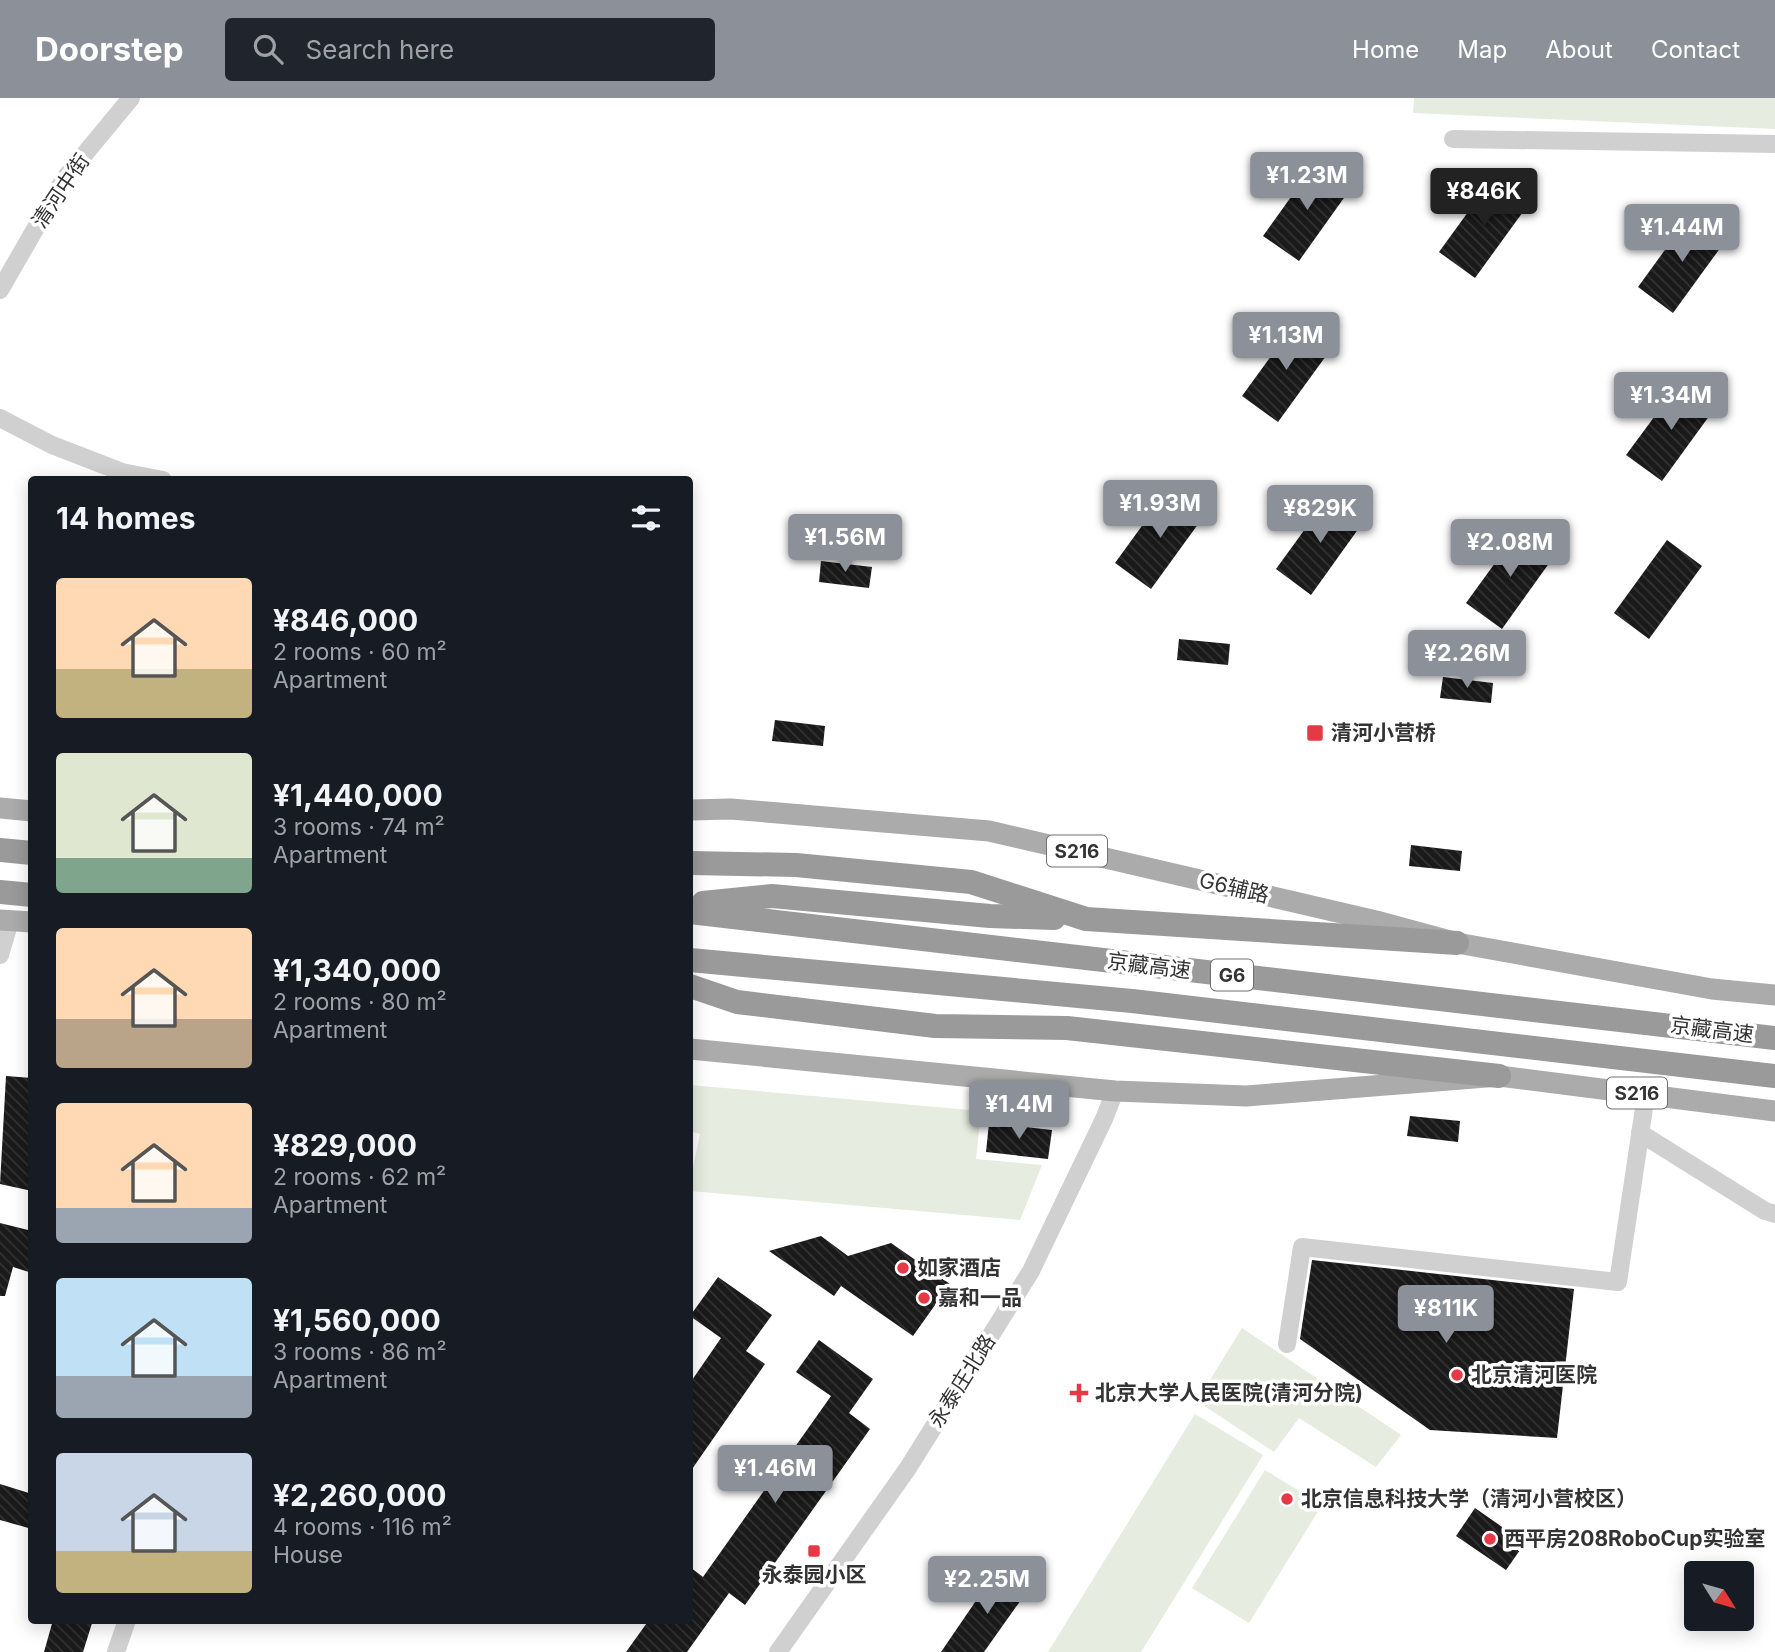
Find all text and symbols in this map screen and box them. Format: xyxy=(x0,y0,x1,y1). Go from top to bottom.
search box xyxy=(225,18,715,81)
text: Doorstep xyxy=(35,29,183,69)
icon: search xyxy=(249,30,287,68)
text: Search here xyxy=(305,34,454,65)
text: Home xyxy=(1352,35,1419,64)
text: Map xyxy=(1457,35,1507,64)
text: About xyxy=(1545,35,1613,64)
text: Contact xyxy=(1651,35,1740,64)
street label: 清河中街 xyxy=(27,149,94,233)
pin: ¥1.23M xyxy=(1250,152,1364,212)
text: ¥1.23M xyxy=(1266,161,1348,189)
pin: ¥846K xyxy=(1435,169,1533,228)
text: ¥846K xyxy=(1446,177,1522,205)
pin: ¥1.44M xyxy=(1625,204,1739,264)
text: ¥1.44M xyxy=(1640,213,1724,241)
pin: ¥1.13M xyxy=(1229,313,1343,372)
text: ¥1.13M xyxy=(1249,321,1323,349)
pin: ¥1.34M xyxy=(1614,372,1728,432)
text: ¥1.34M xyxy=(1630,381,1712,409)
pin: ¥1.93M xyxy=(1103,480,1217,540)
pin: ¥829K xyxy=(1271,486,1369,545)
text: ¥1.93M xyxy=(1119,489,1201,517)
text: ¥829K xyxy=(1283,494,1357,522)
icon: filters xyxy=(627,499,665,537)
text: 14 homes xyxy=(56,500,195,536)
pin: ¥1.56M xyxy=(788,514,902,574)
pin: ¥2.08M xyxy=(1453,519,1567,579)
text: ¥1.56M xyxy=(804,523,886,551)
text: ¥2.08M xyxy=(1467,528,1553,556)
text: ¥846,000 xyxy=(273,602,418,638)
icon: home xyxy=(112,606,196,690)
pin: ¥2.26M xyxy=(1410,630,1524,690)
text: 2 rooms · 60 m² xyxy=(273,638,447,666)
text: ¥2.26M xyxy=(1424,639,1510,667)
text: Apartment xyxy=(273,666,387,694)
place label: 清河小营桥 xyxy=(1331,720,1436,745)
marker: 清河小营桥 xyxy=(1305,723,1325,743)
text: ¥1,440,000 xyxy=(273,777,443,813)
icon: home xyxy=(112,781,196,865)
text: 3 rooms · 74 m² xyxy=(273,813,445,841)
road number: S216 xyxy=(1047,836,1107,866)
text: Apartment xyxy=(273,841,387,869)
street label: G6辅路 xyxy=(1197,867,1271,908)
street label: 京藏高速 xyxy=(1106,948,1192,983)
text: ¥1,340,000 xyxy=(273,952,441,988)
icon: home xyxy=(112,956,196,1040)
road number: G6 xyxy=(1211,960,1253,990)
text: 2 rooms · 80 m² xyxy=(273,988,447,1016)
street label: 京藏高速 xyxy=(1669,1012,1755,1047)
text: Apartment xyxy=(273,1016,387,1044)
road number: S216 xyxy=(1607,1077,1667,1108)
pin: ¥1.4M xyxy=(970,1082,1068,1141)
text: ¥1.4M xyxy=(985,1090,1053,1118)
text: ¥829,000 xyxy=(273,1127,417,1163)
icon: home xyxy=(112,1131,196,1215)
text: 2 rooms · 62 m² xyxy=(273,1163,446,1191)
text: Apartment xyxy=(273,1191,387,1219)
place label: 如家酒店 xyxy=(917,1255,1001,1280)
marker: 如家酒店 xyxy=(895,1260,911,1276)
place label: 嘉和一品 xyxy=(938,1285,1022,1310)
pin: ¥811K xyxy=(1397,1286,1495,1345)
marker: 嘉和一品 xyxy=(916,1290,932,1306)
text: ¥811K xyxy=(1414,1294,1478,1322)
text: ¥1,560,000 xyxy=(273,1302,441,1338)
icon: home xyxy=(112,1306,196,1390)
street label: 永泰庄北路 xyxy=(923,1330,1000,1432)
text: 3 rooms · 86 m² xyxy=(273,1338,447,1366)
place label: 北京清河医院 xyxy=(1471,1362,1597,1387)
text: Apartment xyxy=(273,1366,387,1394)
marker: 北京清河医院 xyxy=(1449,1367,1465,1383)
place label: 北京大学人民医院(清河分院) xyxy=(1095,1380,1363,1405)
marker: 北京大学人民医院(清河分院) xyxy=(1069,1383,1089,1403)
pin: ¥1.46M xyxy=(718,1446,832,1505)
text: ¥1.46M xyxy=(734,1454,816,1482)
text: ¥2,260,000 xyxy=(273,1477,447,1513)
icon: home xyxy=(112,1481,196,1565)
place label: 北京信息科技大学（清河小营校区） xyxy=(1301,1486,1637,1511)
marker: 北京信息科技大学（清河小营校区） xyxy=(1279,1491,1295,1507)
text: 4 rooms · 116 m² xyxy=(273,1513,452,1541)
place label: 西平房208RoboCup实验室 xyxy=(1504,1526,1765,1551)
marker: 西平房208RoboCup实验室 xyxy=(1482,1531,1498,1547)
text: House xyxy=(273,1541,343,1569)
marker: 永泰园小区 xyxy=(806,1543,822,1559)
pin: ¥2.25M xyxy=(930,1556,1044,1616)
north arrow xyxy=(1684,1561,1754,1631)
map controls xyxy=(1684,1561,1754,1631)
place label: 永泰园小区 xyxy=(762,1562,867,1587)
text: ¥2.25M xyxy=(944,1565,1030,1593)

